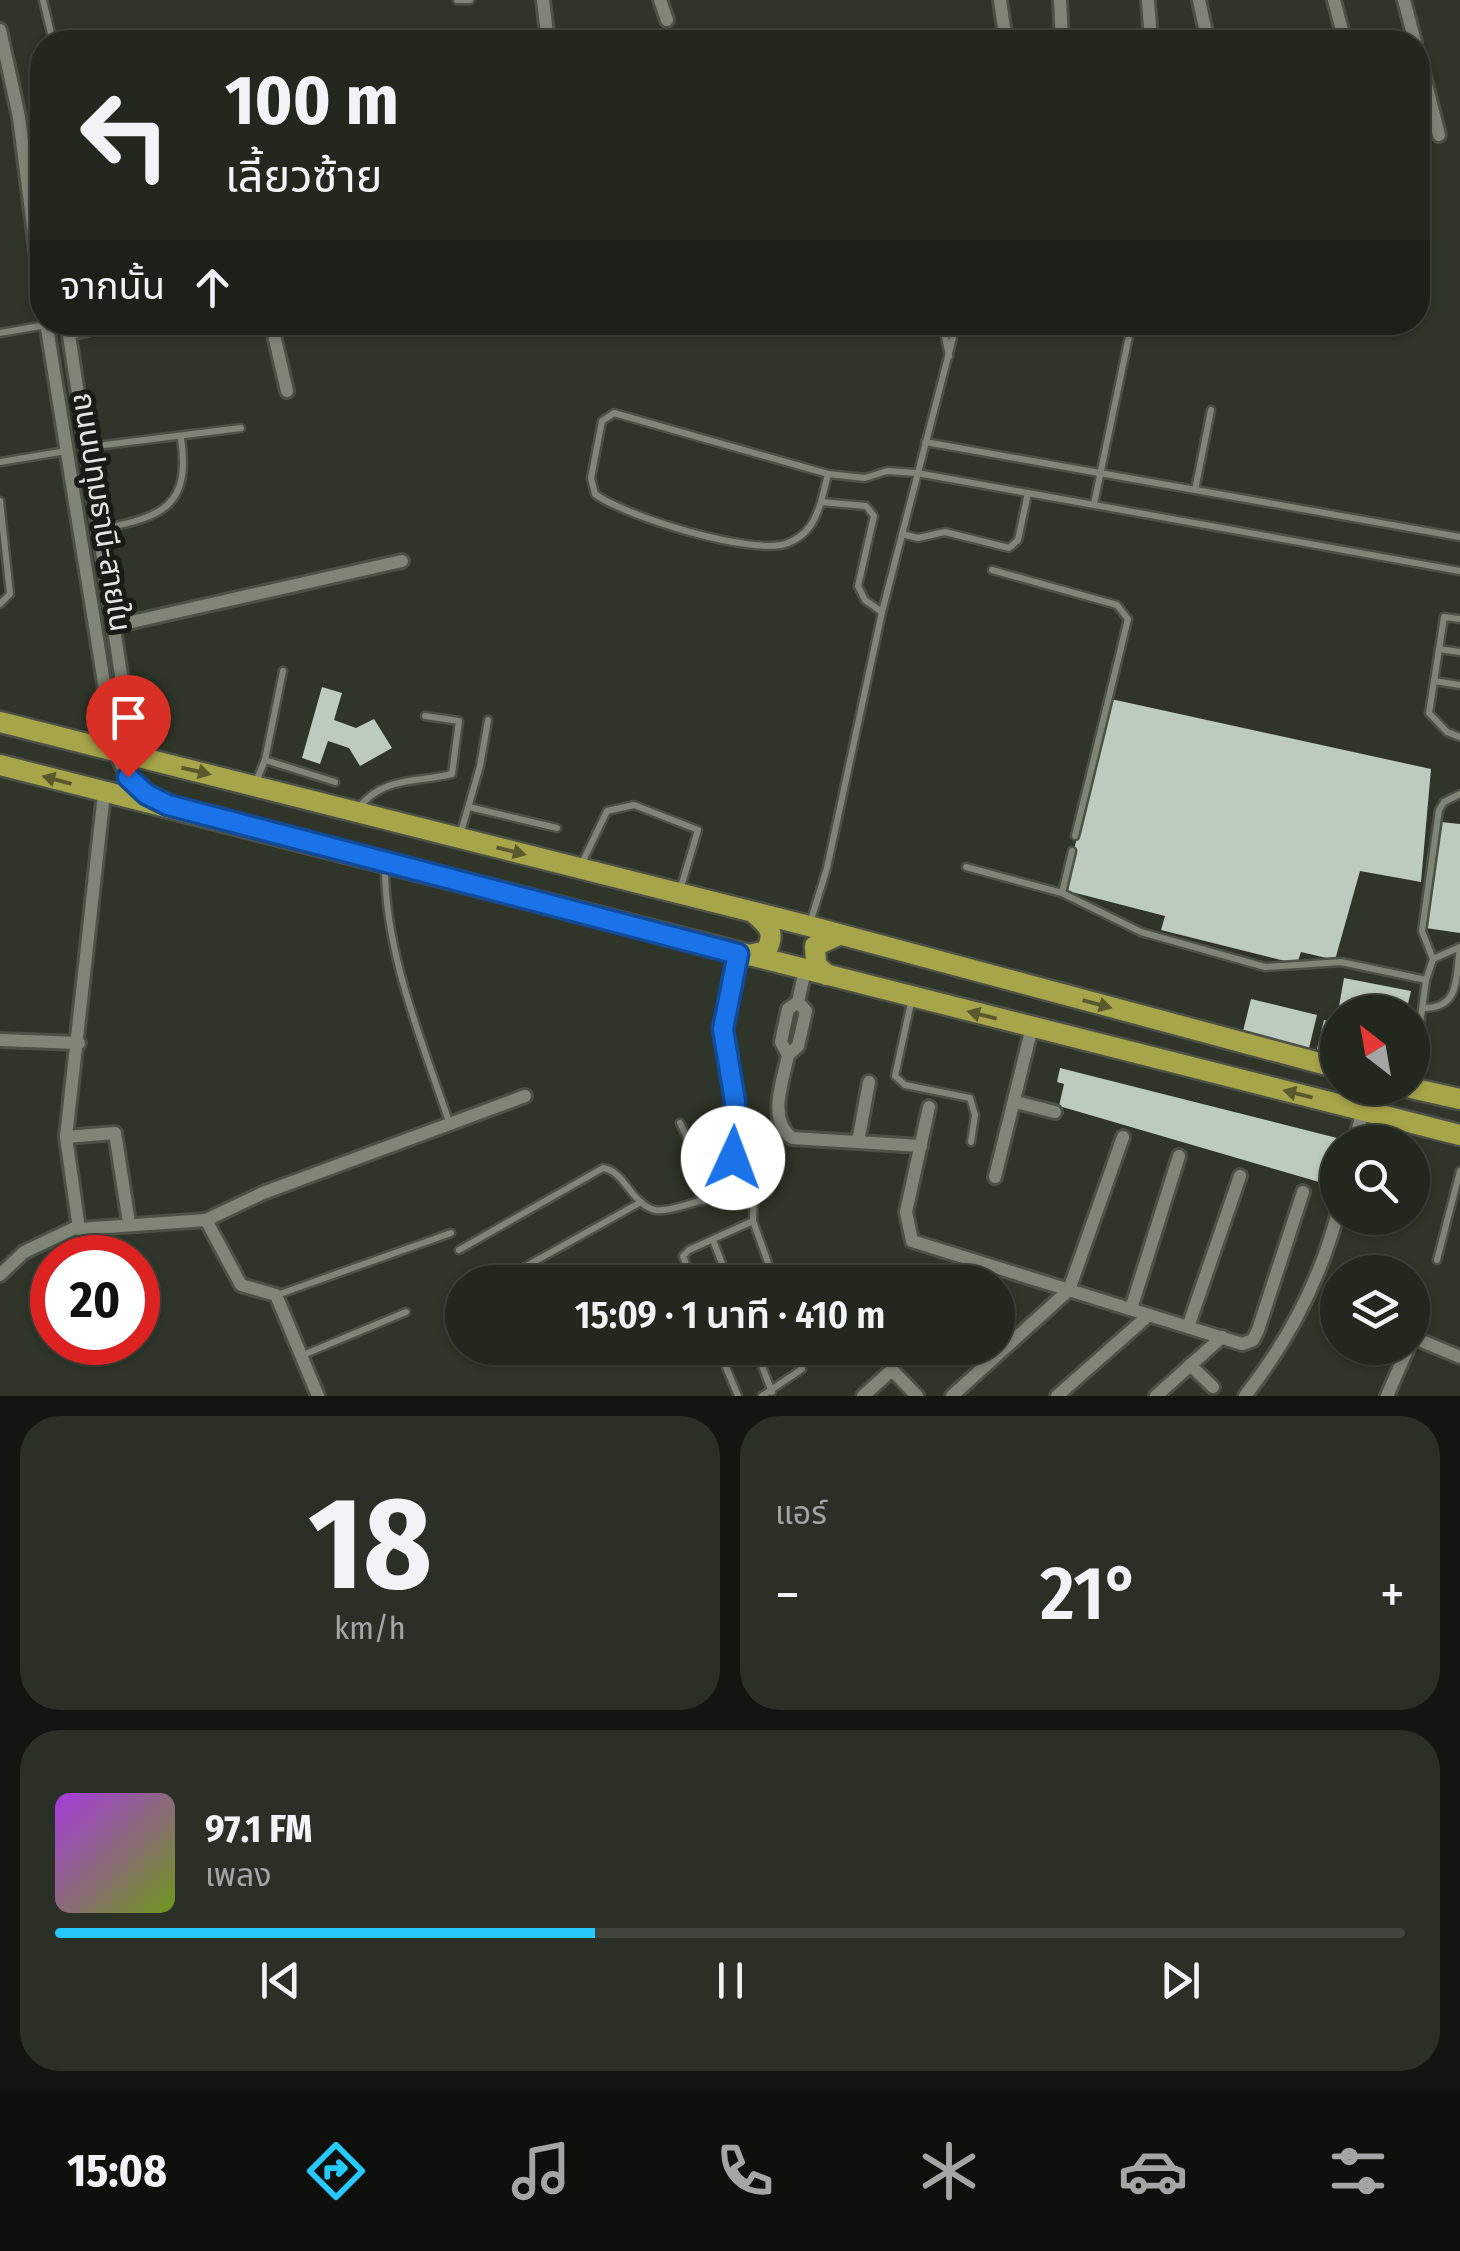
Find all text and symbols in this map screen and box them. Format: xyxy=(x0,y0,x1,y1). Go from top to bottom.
text: 100 m xyxy=(225,59,399,143)
icon: left xyxy=(60,70,190,200)
text: เลี้ยวซ้าย xyxy=(225,150,382,204)
icon: ahead xyxy=(185,260,240,315)
text: จากนั้น xyxy=(60,263,165,309)
street label: ถนนปทุมธานี-สายใน xyxy=(65,390,139,634)
pin xyxy=(86,675,171,778)
icon: arrive xyxy=(101,690,156,745)
one-way arrow xyxy=(181,764,212,779)
one-way arrow xyxy=(41,772,72,788)
one-way arrow xyxy=(496,844,527,859)
north arrow xyxy=(1320,995,1430,1105)
map controls xyxy=(1320,995,1430,1365)
one-way arrow xyxy=(1082,996,1113,1012)
one-way arrow xyxy=(966,1006,997,1022)
one-way arrow xyxy=(1282,1086,1313,1101)
position arrow xyxy=(681,1106,785,1210)
button: search xyxy=(1320,1125,1430,1235)
speed limit sign: 20 xyxy=(30,1235,160,1365)
button: layers xyxy=(1320,1255,1430,1365)
text: 15:09 · 1 นาที · 410 m xyxy=(575,1292,885,1338)
text: 18 xyxy=(308,1466,432,1622)
text: แอร์ xyxy=(775,1494,827,1532)
text: 21° xyxy=(1040,1549,1140,1639)
text: − xyxy=(775,1562,800,1628)
text: + xyxy=(1380,1562,1405,1628)
text: km/h xyxy=(334,1609,406,1647)
text: 97.1 FM xyxy=(205,1806,312,1852)
text: เพลง xyxy=(205,1856,272,1894)
icon: previous xyxy=(253,1953,308,2008)
icon: pause xyxy=(703,1953,758,2008)
icon: next xyxy=(1153,1953,1208,2008)
icon: directions xyxy=(301,2136,371,2206)
icon: music xyxy=(506,2136,576,2206)
icon: phone xyxy=(710,2136,780,2206)
icon: climate xyxy=(914,2136,984,2206)
icon: car xyxy=(1118,2136,1188,2206)
icon: filters xyxy=(1323,2136,1393,2206)
text: 15:08 xyxy=(67,2144,167,2198)

